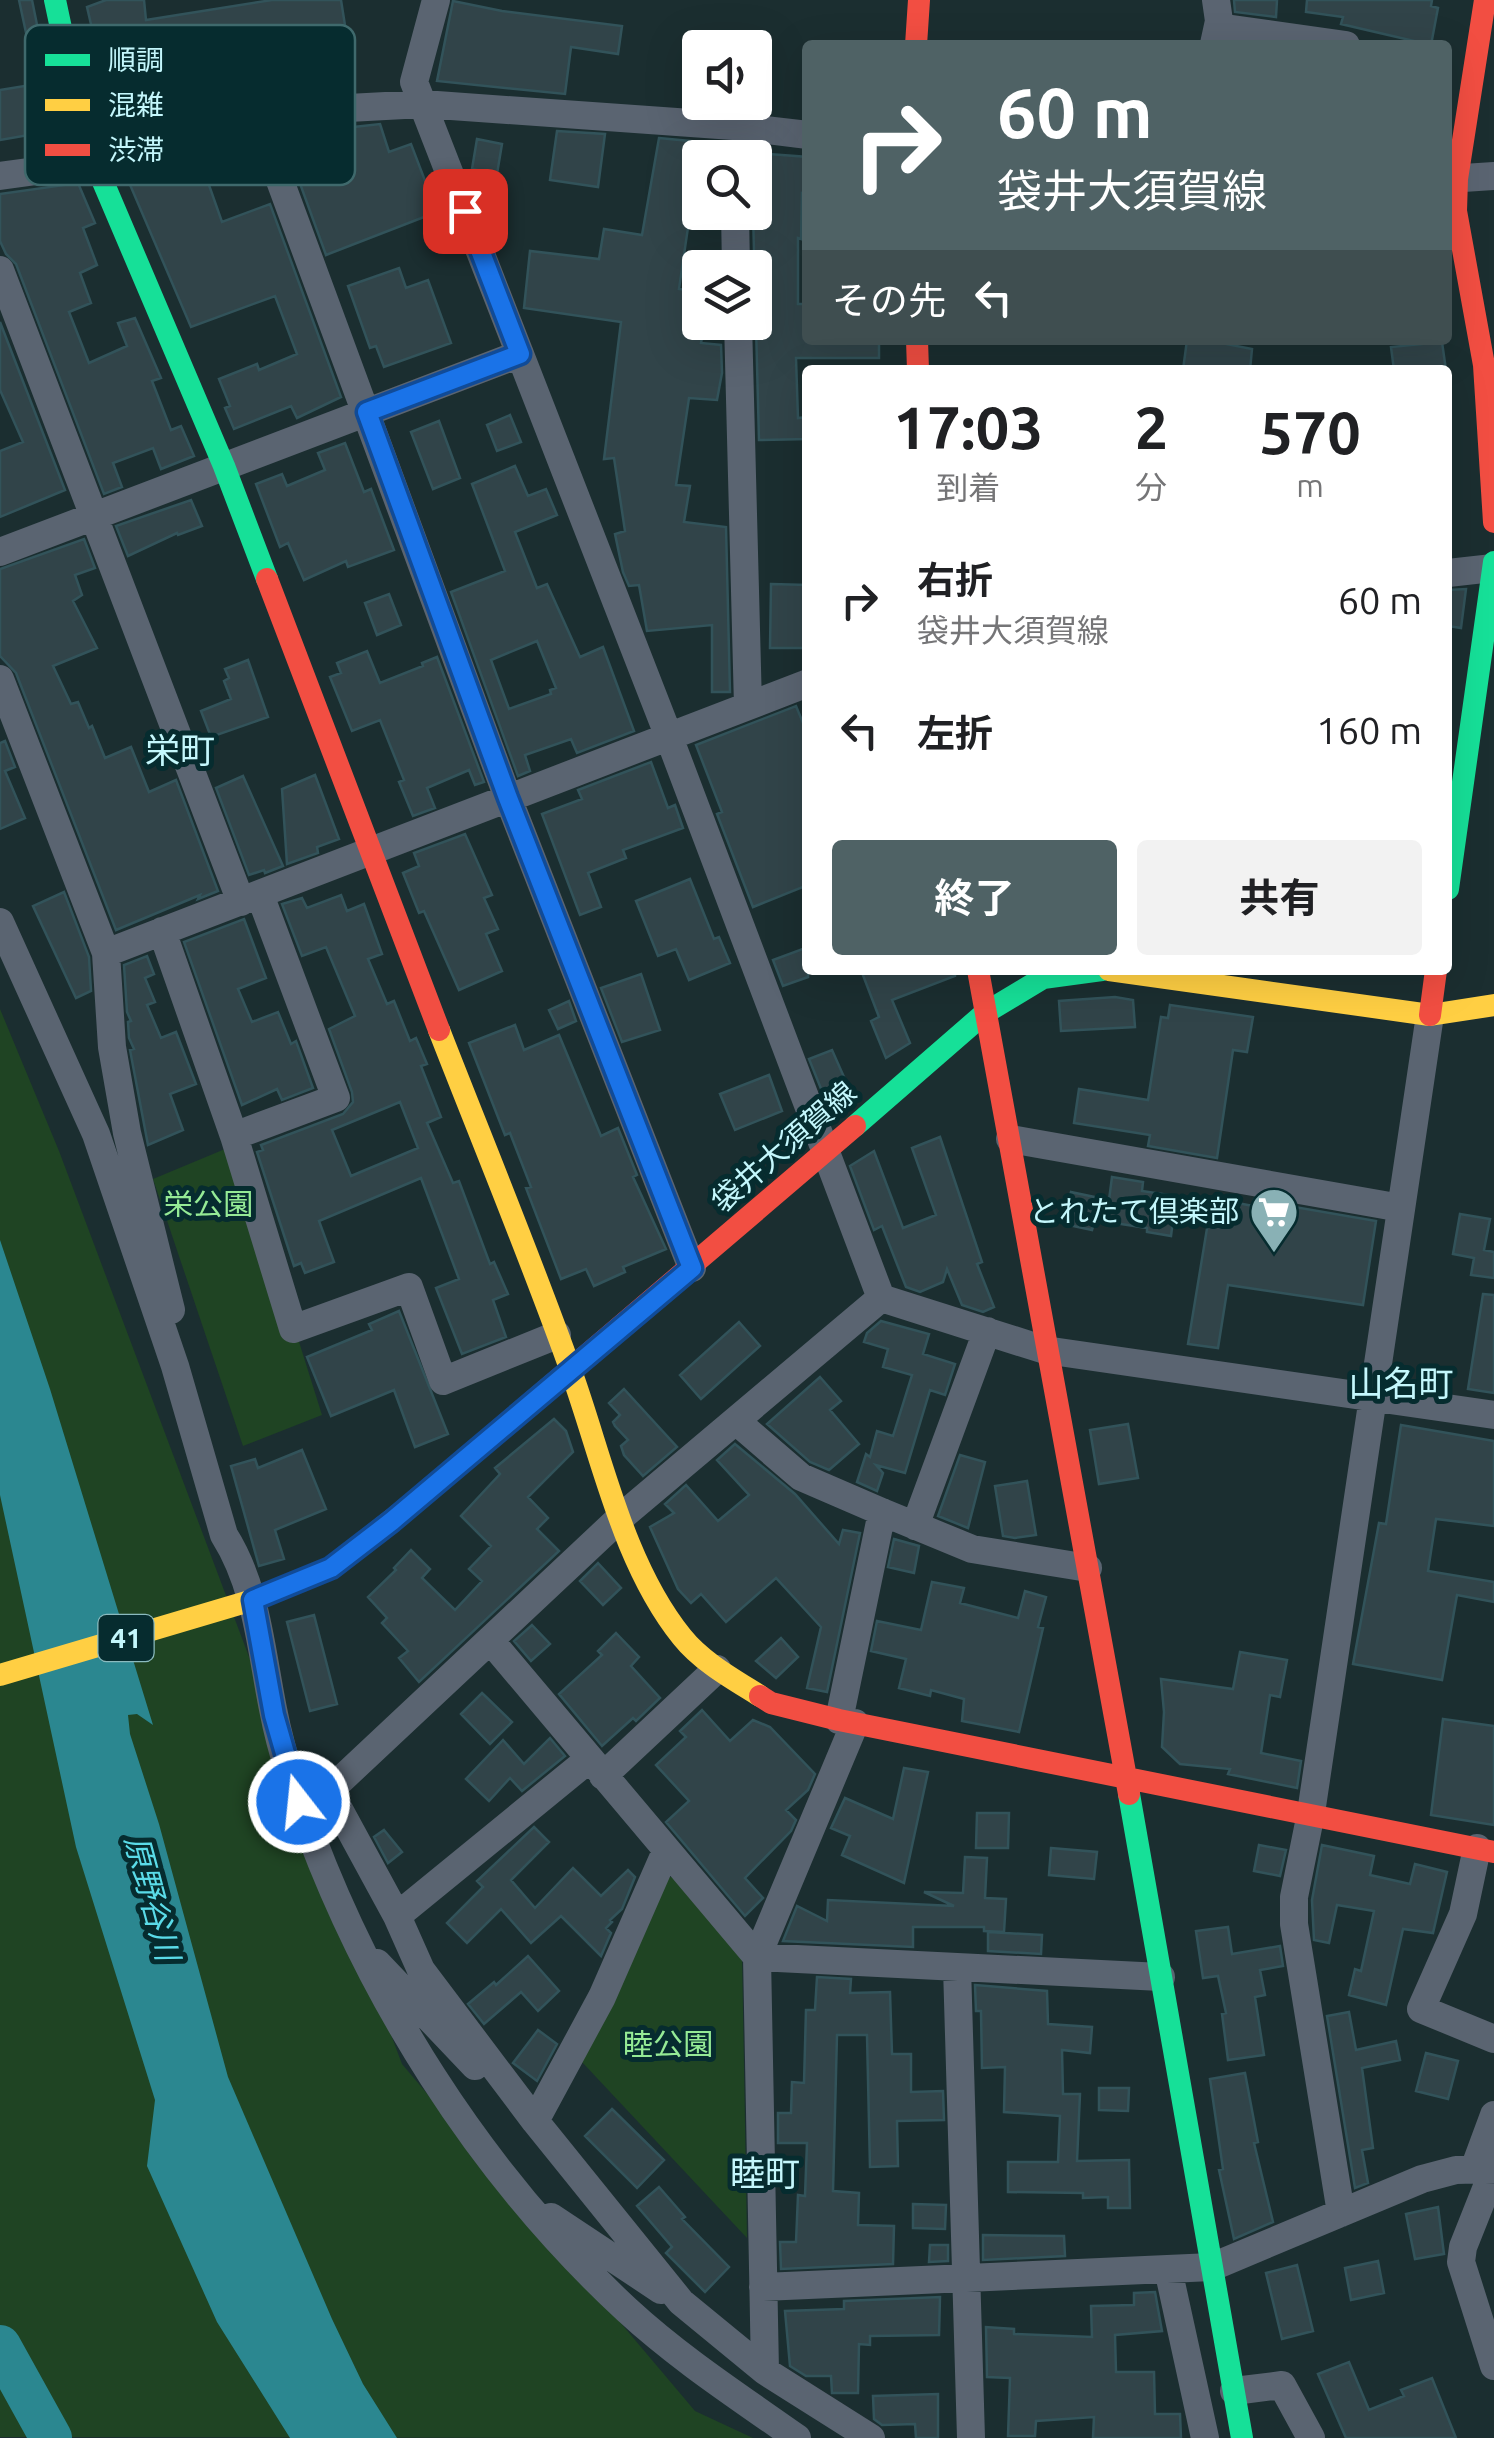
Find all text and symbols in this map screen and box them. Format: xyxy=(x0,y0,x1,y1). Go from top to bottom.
legend xyxy=(25,25,355,185)
map controls xyxy=(682,30,772,340)
button: sound xyxy=(682,30,772,120)
text: 順調 xyxy=(108,44,164,75)
text: 60 m xyxy=(997,73,1153,151)
icon: right xyxy=(832,80,962,210)
text: 混雑 xyxy=(108,89,164,120)
text: 渋滞 xyxy=(108,134,164,165)
button: search xyxy=(682,140,772,230)
text: 袋井大須賀線 xyxy=(997,165,1267,216)
pin xyxy=(423,169,508,254)
icon: arrive xyxy=(438,184,493,239)
button: layers xyxy=(682,250,772,340)
icon: left xyxy=(966,270,1021,325)
text: その先 xyxy=(832,279,946,321)
text: 17:03 xyxy=(893,393,1043,460)
text: 2 xyxy=(1134,393,1168,460)
text: 570 xyxy=(1259,398,1361,465)
text: m xyxy=(1296,467,1324,503)
text: 到着 xyxy=(936,469,1000,505)
text: 分 xyxy=(1135,469,1167,505)
text: 右折 xyxy=(917,559,993,601)
icon: right xyxy=(832,573,887,628)
text: 60 m xyxy=(1338,579,1422,621)
text: 袋井大須賀線 xyxy=(917,612,1109,648)
icon: left xyxy=(832,703,887,758)
text: 160 m xyxy=(1316,709,1422,751)
text: 左折 xyxy=(917,712,993,754)
district label: 栄町 xyxy=(145,730,215,770)
button: 終了 xyxy=(832,840,1117,955)
button: 共有 xyxy=(1137,840,1422,955)
street label: 袋井大須賀線 xyxy=(704,1074,862,1218)
supermarket icon: とれたて倶楽部 xyxy=(1248,1186,1300,1254)
park label: 栄公園 xyxy=(163,1187,253,1221)
place label: とれたて倶楽部 xyxy=(1029,1194,1239,1228)
district label: 山名町 xyxy=(1348,1363,1454,1403)
road number: 41 xyxy=(98,1615,154,1661)
position arrow xyxy=(247,1750,351,1854)
water label: 原野谷川 xyxy=(119,1831,188,1967)
park label: 睦公園 xyxy=(623,2027,713,2061)
district label: 睦町 xyxy=(730,2153,800,2193)

